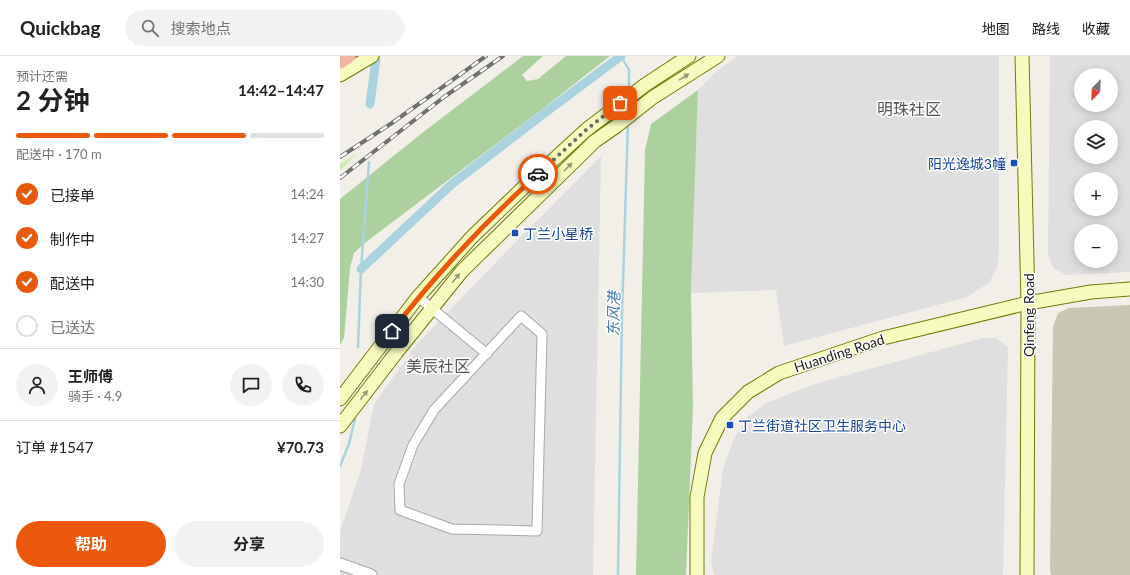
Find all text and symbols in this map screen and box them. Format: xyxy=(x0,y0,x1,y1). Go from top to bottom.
search box xyxy=(125,10,405,46)
text: Quickbag xyxy=(20,16,101,39)
icon: search xyxy=(139,17,161,39)
text: 搜索地点 xyxy=(171,19,231,37)
text: 地图 xyxy=(982,20,1010,37)
text: 路线 xyxy=(1032,20,1060,37)
text: 收藏 xyxy=(1082,20,1110,37)
text: 预计还需 xyxy=(16,68,68,84)
north arrow xyxy=(1074,68,1118,112)
map controls xyxy=(1074,68,1118,268)
one-way arrow xyxy=(679,73,690,81)
text: 14:42–14:47 xyxy=(238,81,324,99)
text: 2 分钟 xyxy=(16,84,89,116)
pin xyxy=(603,86,637,120)
icon: bag xyxy=(609,92,631,114)
district label: 明珠社区 xyxy=(877,99,941,118)
button: layers xyxy=(1074,120,1118,164)
text: 配送中 · 170 m xyxy=(16,146,102,162)
courier xyxy=(518,154,558,194)
place label: 阳光逸城3幢 xyxy=(928,155,1006,172)
marker: 阳光逸城3幢 xyxy=(1009,158,1019,168)
one-way arrow xyxy=(563,162,573,172)
icon: car xyxy=(527,163,549,185)
button: + xyxy=(1074,172,1118,216)
icon: check xyxy=(16,183,38,205)
text: 已接单 xyxy=(50,186,95,204)
text: 14:24 xyxy=(291,186,324,202)
button: − xyxy=(1074,224,1118,268)
place label: 丁兰小星桥 xyxy=(523,225,593,242)
icon: check xyxy=(16,227,38,249)
marker: 丁兰小星桥 xyxy=(510,228,520,238)
text: 制作中 xyxy=(50,230,95,248)
text: 14:27 xyxy=(291,230,324,246)
icon: check xyxy=(16,271,38,293)
one-way arrow xyxy=(452,273,461,283)
street label: Qinfeng Road xyxy=(1020,273,1037,357)
text: 配送中 xyxy=(50,274,95,292)
text: 14:30 xyxy=(291,274,324,290)
water label: 东风港 xyxy=(604,289,622,337)
pin xyxy=(375,314,409,348)
text: 已送达 xyxy=(50,318,95,336)
icon: home xyxy=(381,320,403,342)
street label: Huanding Road xyxy=(792,330,886,376)
district label: 美辰社区 xyxy=(406,356,470,375)
button: person xyxy=(16,364,58,406)
button: chat xyxy=(230,364,272,406)
button: phone xyxy=(282,364,324,406)
text: 王师傅 xyxy=(68,367,113,385)
text: 骑手 · 4.9 xyxy=(68,388,122,404)
one-way arrow xyxy=(359,390,368,401)
place label: 丁兰街道社区卫生服务中心 xyxy=(738,417,906,434)
marker: 丁兰街道社区卫生服务中心 xyxy=(725,420,735,430)
text: 订单 #1547 xyxy=(16,438,93,456)
text: ¥70.73 xyxy=(277,438,324,456)
button: 帮助 xyxy=(16,521,166,567)
button: 分享 xyxy=(174,521,324,567)

